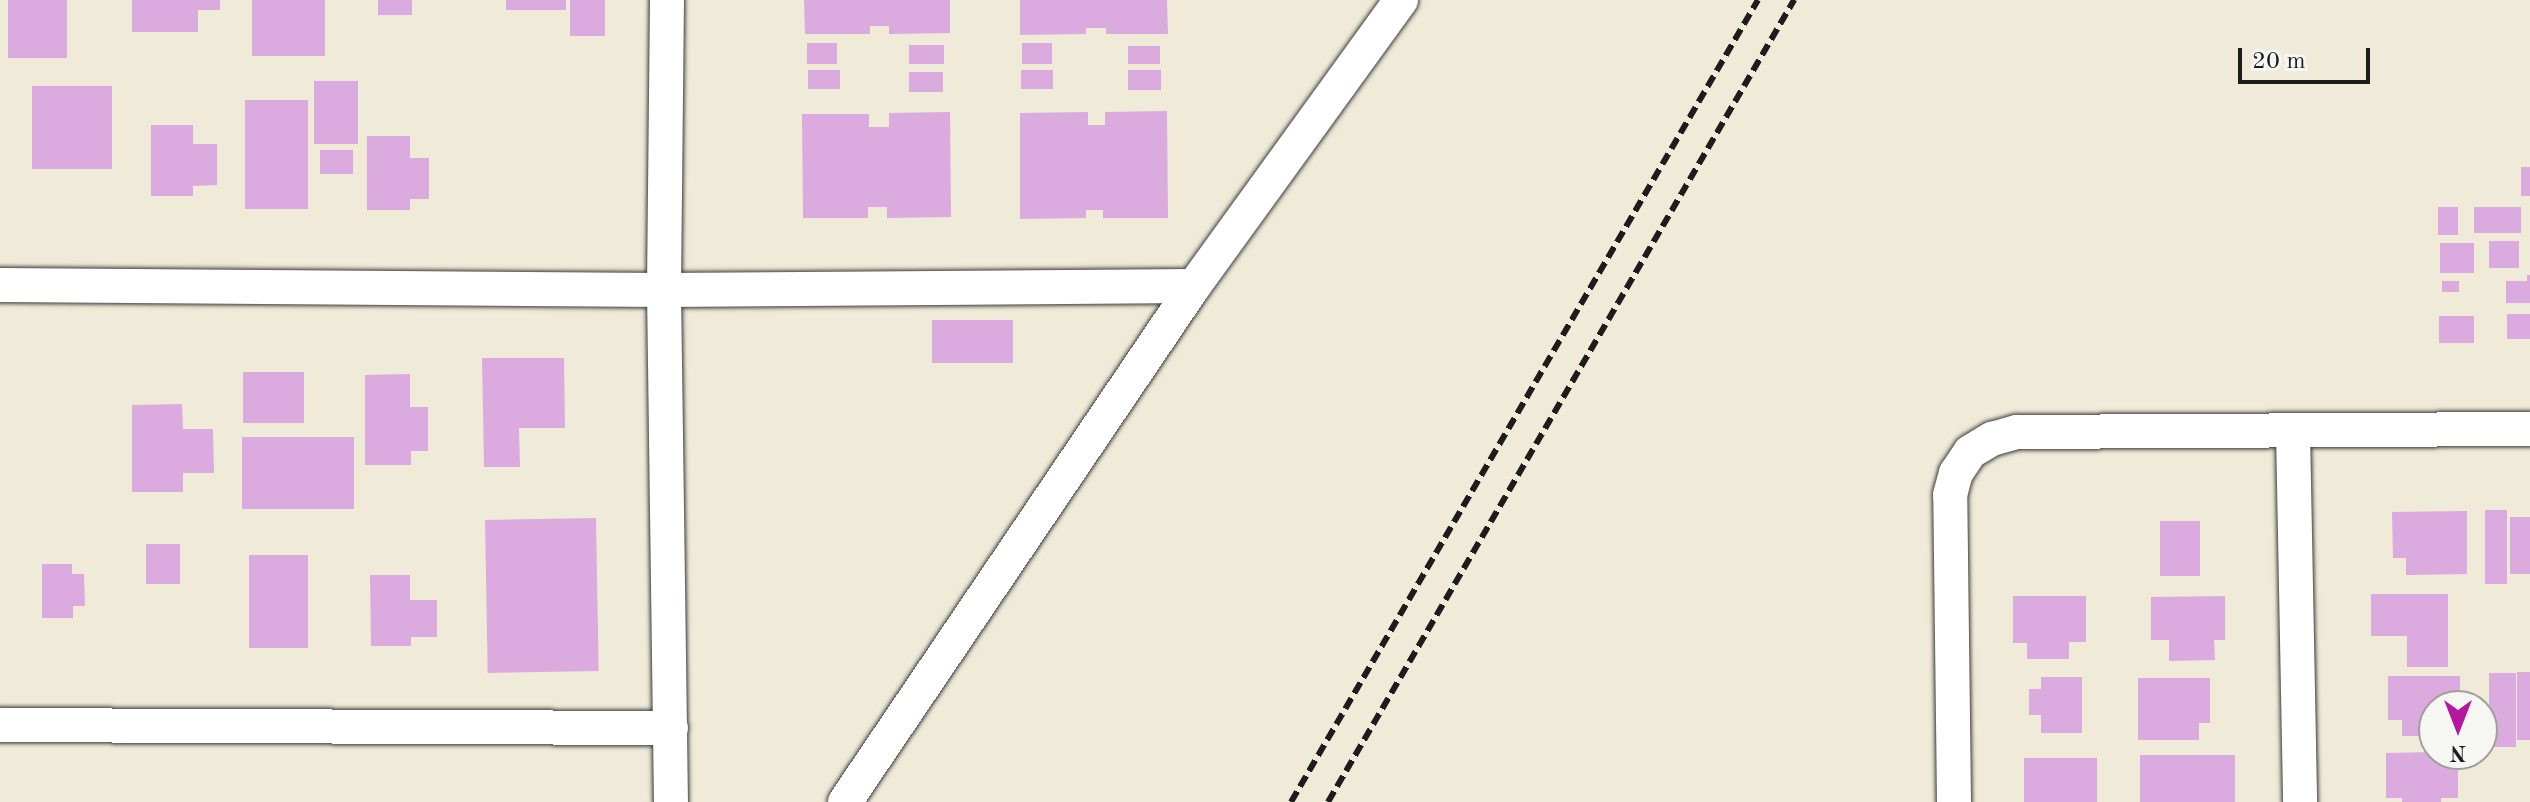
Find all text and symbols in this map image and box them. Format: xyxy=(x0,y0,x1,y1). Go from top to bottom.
scale bar xyxy=(2242,32,2374,82)
text: 20 m xyxy=(2252,50,2306,74)
north arrow xyxy=(2418,690,2498,770)
text: N xyxy=(2450,741,2466,763)

